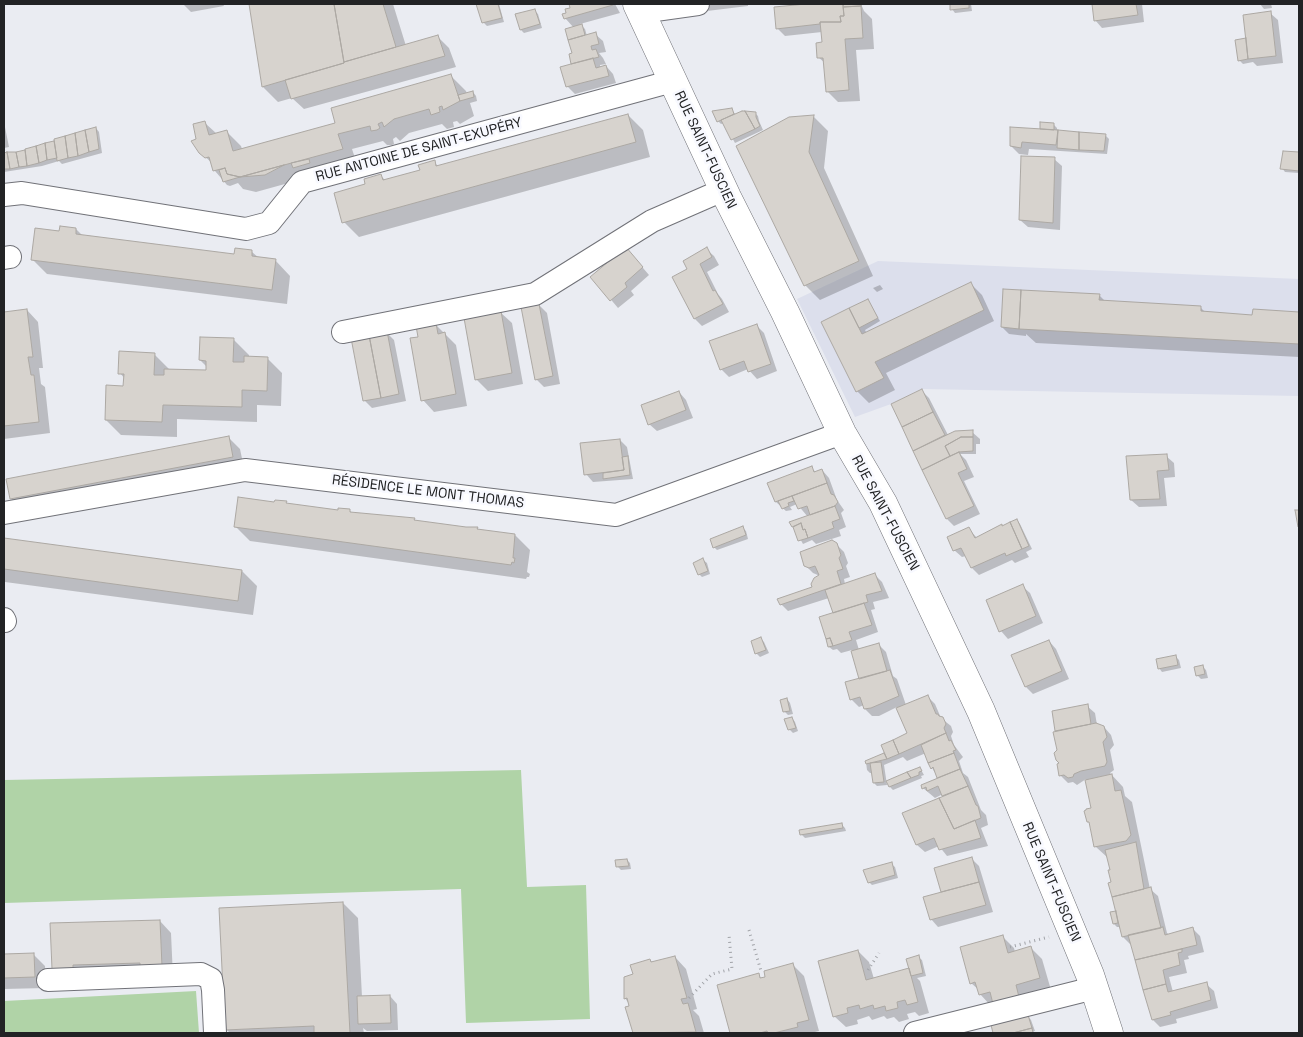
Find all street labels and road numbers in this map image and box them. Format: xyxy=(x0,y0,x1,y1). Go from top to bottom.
street label: RUE SAINT-FUSCIEN xyxy=(670,88,740,212)
street label: RUE ANTOINE DE SAINT-EXUPÉRY xyxy=(314,114,524,186)
street label: RUE SAINT-FUSCIEN xyxy=(847,452,923,574)
street label: RÉSIDENCE LE MONT THOMAS xyxy=(331,472,525,512)
street label: RUE SAINT-FUSCIEN xyxy=(1018,820,1084,944)

